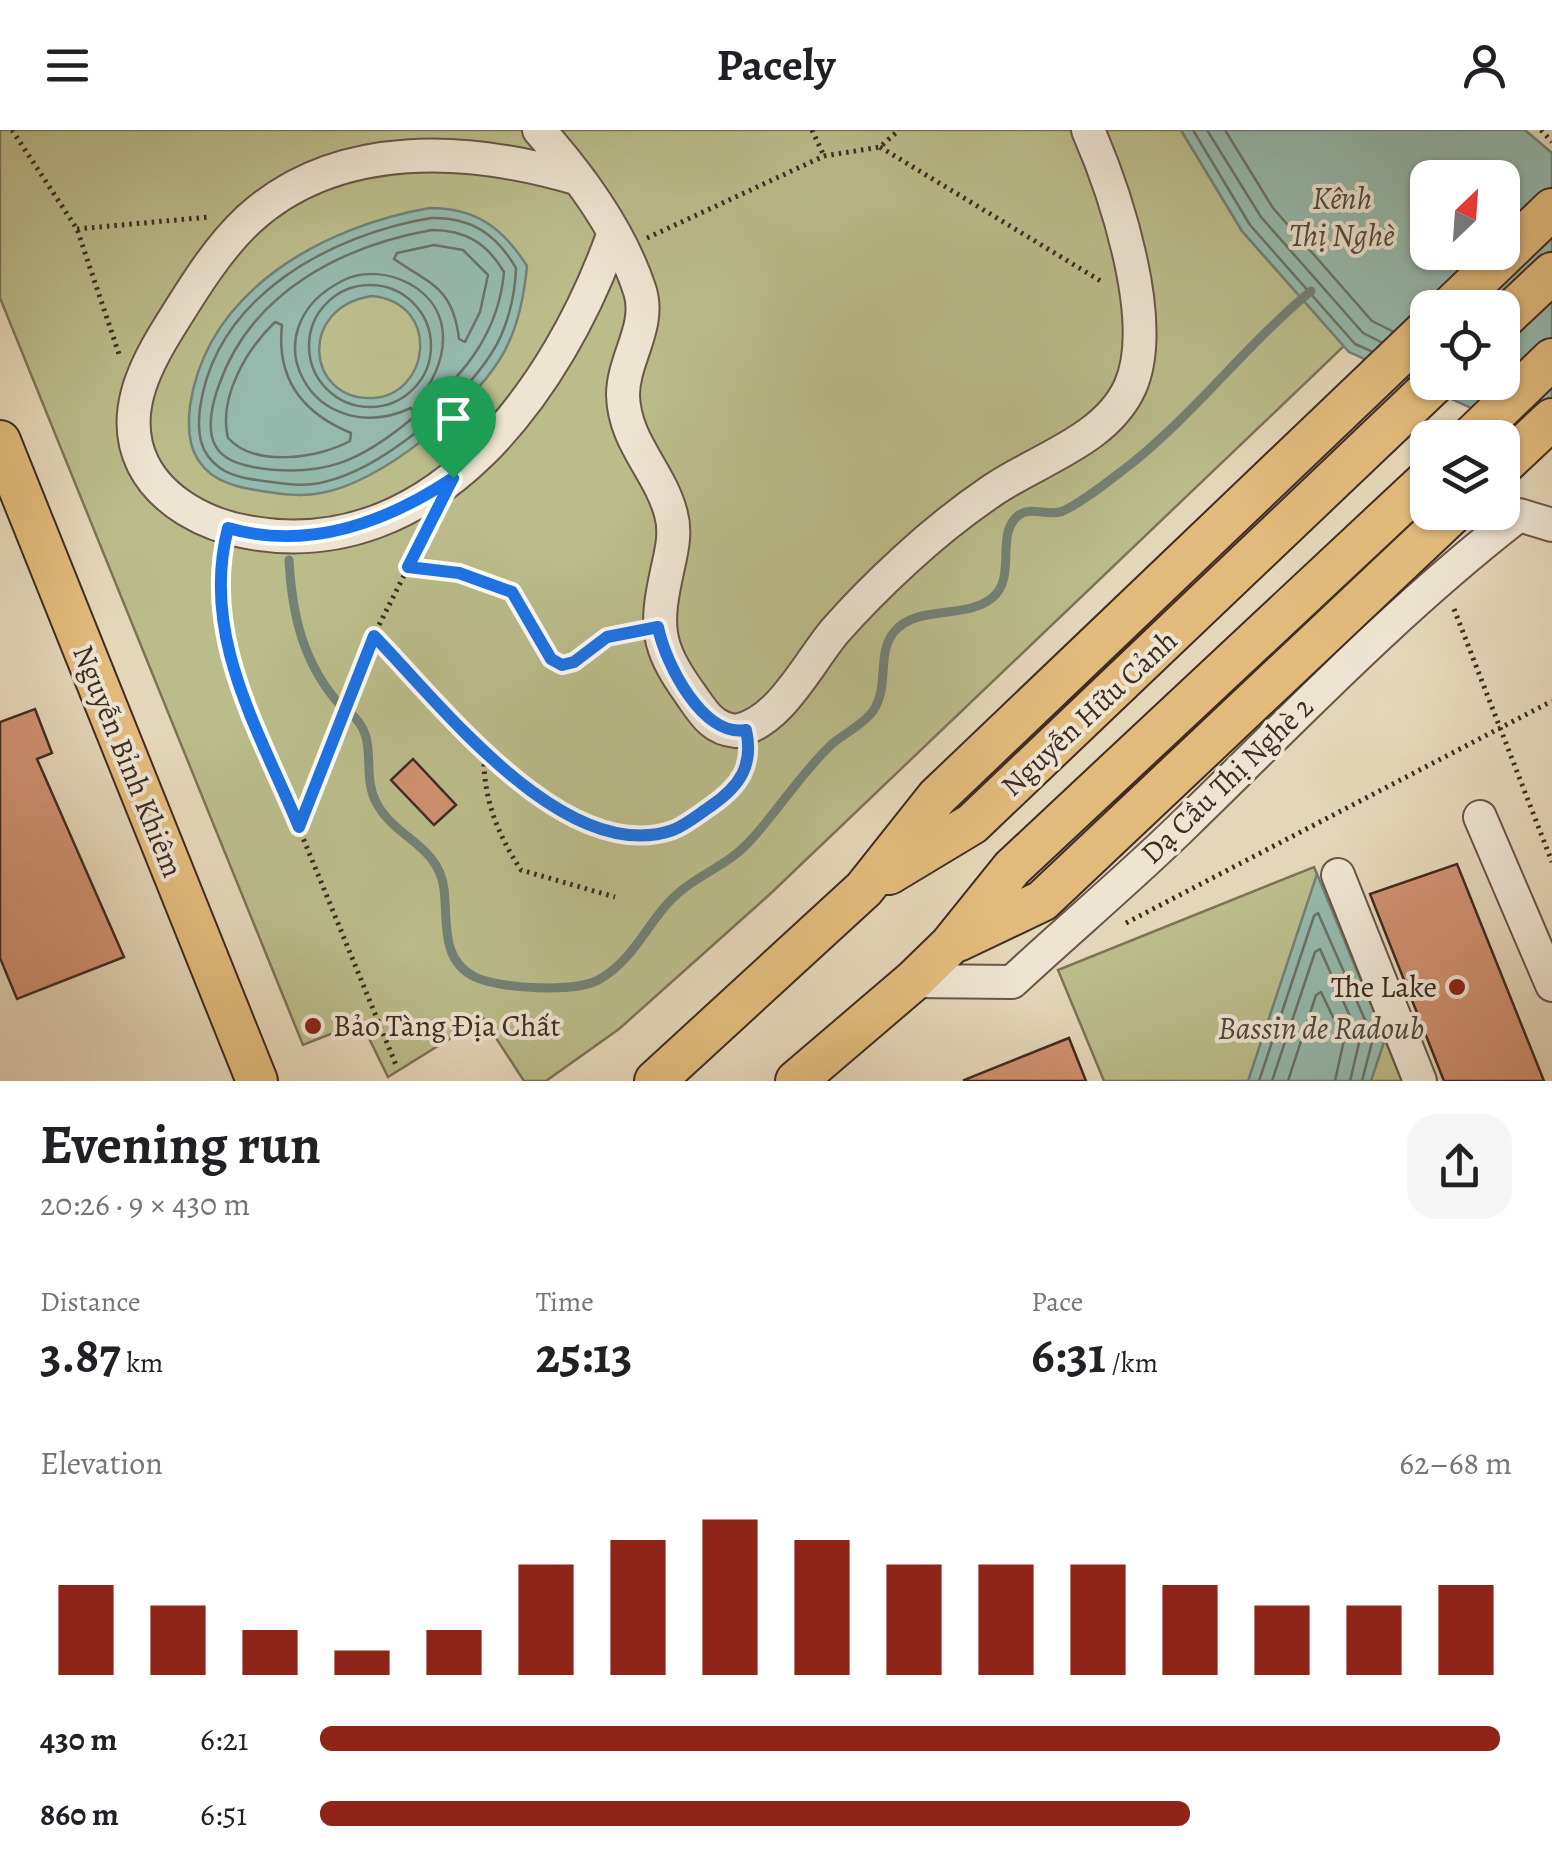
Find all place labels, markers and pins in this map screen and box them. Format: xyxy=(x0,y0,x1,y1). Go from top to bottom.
pin xyxy=(411,376,496,479)
place label: The Lake xyxy=(1331,967,1437,1007)
marker: The Lake xyxy=(1446,976,1468,998)
place label: Bảo Tàng Địa Chất xyxy=(333,1006,561,1046)
marker: Bảo Tàng Địa Chất xyxy=(302,1015,324,1037)

